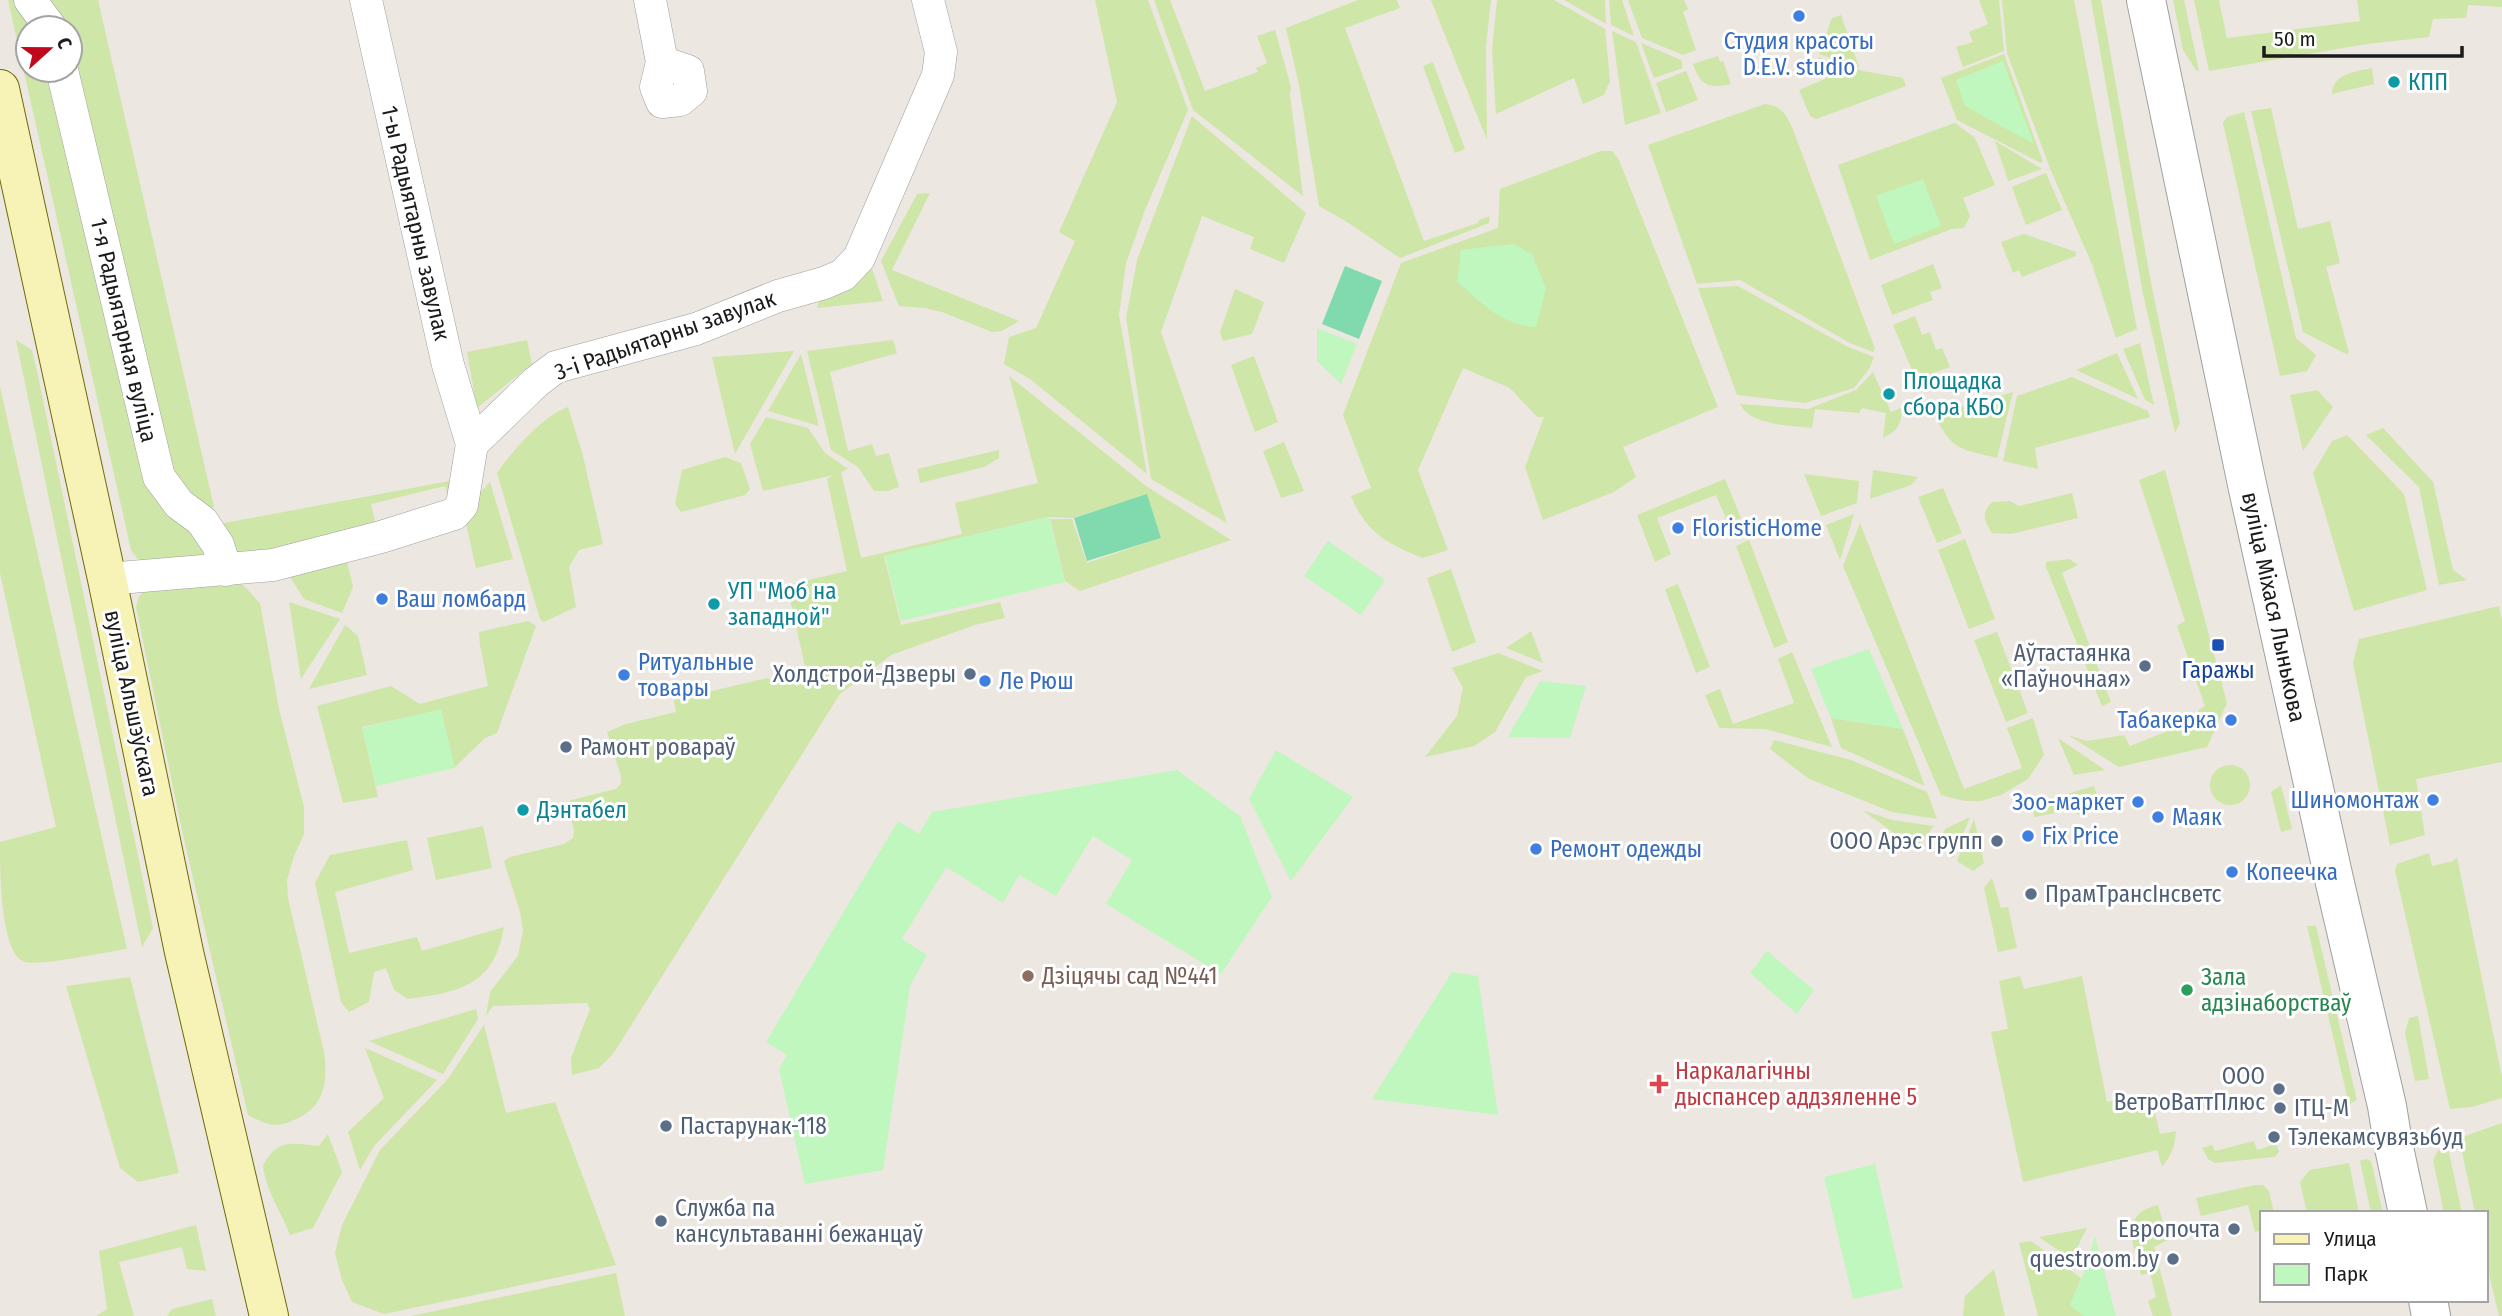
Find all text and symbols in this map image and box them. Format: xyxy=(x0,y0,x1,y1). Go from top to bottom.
marker: Студия красоты D.E.V. studio xyxy=(1791,8,1807,24)
north arrow xyxy=(14,14,84,84)
scale bar xyxy=(2264,14,2462,58)
text: 50 m xyxy=(2274,26,2316,52)
place label: Студия красоты D.E.V. studio xyxy=(1724,27,1874,81)
text: С xyxy=(52,34,77,52)
place label: КПП xyxy=(2408,68,2448,96)
marker: КПП xyxy=(2386,74,2402,90)
street label: 1-ы Радыятарны завулак xyxy=(375,103,457,343)
street label: 1-я Радыятарная вуліца xyxy=(85,215,163,445)
street label: 3-і Радыятарны завулак xyxy=(551,284,779,386)
place label: Площадка сбора КБО xyxy=(1903,367,2004,421)
marker: Площадка сбора КБО xyxy=(1881,386,1897,402)
street label: вуліца Міхася Лынькова xyxy=(2236,489,2312,725)
place label: FloristicHome xyxy=(1692,514,1822,542)
marker: FloristicHome xyxy=(1670,520,1686,536)
place label: УП "Моб на западной" xyxy=(727,577,837,631)
place label: Ваш ломбард xyxy=(396,585,526,613)
marker: Ваш ломбард xyxy=(374,591,390,607)
marker: УП "Моб на западной" xyxy=(706,596,722,612)
street label: вуліца Альшэўскага xyxy=(99,607,165,799)
marker: Гаражы xyxy=(2210,637,2226,653)
place label: Аўтастаянка «Паўночная» xyxy=(2001,639,2131,693)
place label: Ритуальные товары xyxy=(638,648,754,702)
place label: Гаражы xyxy=(2182,656,2254,684)
marker: Аўтастаянка «Паўночная» xyxy=(2137,658,2153,674)
place label: Холдстрой-Дзверы xyxy=(773,660,956,688)
marker: Холдстрой-Дзверы xyxy=(962,666,978,682)
marker: Ритуальные товары xyxy=(616,667,632,683)
place label: Ле Рюш xyxy=(999,667,1074,695)
marker: Ле Рюш xyxy=(977,673,993,689)
place label: Табакерка xyxy=(2117,706,2217,734)
marker: Табакерка xyxy=(2223,712,2239,728)
place label: Рамонт ровараў xyxy=(580,733,736,761)
marker: Рамонт ровараў xyxy=(558,739,574,755)
place label: Шиномонтаж xyxy=(2290,786,2419,814)
place label: Зоо-маркет xyxy=(2012,788,2125,816)
marker: Шиномонтаж xyxy=(2425,792,2441,808)
marker: Зоо-маркет xyxy=(2130,794,2146,810)
place label: Дэнтабел xyxy=(536,796,627,824)
marker: Дэнтабел xyxy=(515,802,531,818)
place label: Маяк xyxy=(2172,803,2222,831)
marker: Маяк xyxy=(2150,809,2166,825)
place label: Fix Price xyxy=(2042,822,2119,850)
place label: ООО Арэс групп xyxy=(1830,827,1983,855)
marker: Fix Price xyxy=(2020,828,2036,844)
marker: ООО Арэс групп xyxy=(1989,833,2005,849)
place label: Ремонт одежды xyxy=(1550,835,1702,863)
marker: Ремонт одежды xyxy=(1528,841,1544,857)
place label: Копеечка xyxy=(2246,858,2338,886)
marker: Копеечка xyxy=(2224,864,2240,880)
place label: ПрамТрансІнсветс xyxy=(2045,880,2221,908)
marker: ПрамТрансІнсветс xyxy=(2023,886,2039,902)
place label: Дзіцячы сад №441 xyxy=(1041,962,1217,990)
place label: Зала адзінаборстваў xyxy=(2201,963,2352,1017)
marker: Дзіцячы сад №441 xyxy=(1020,968,1036,984)
marker: Зала адзінаборстваў xyxy=(2179,982,2195,998)
place label: Наркалагічны дыспансер аддзяленне 5 xyxy=(1675,1057,1917,1111)
place label: ООО ВетроВаттПлюс xyxy=(2114,1062,2265,1116)
marker: Наркалагічны дыспансер аддзяленне 5 xyxy=(1649,1074,1669,1094)
marker: ООО ВетроВаттПлюс xyxy=(2271,1081,2287,1097)
place label: ІТЦ-М xyxy=(2294,1094,2349,1122)
marker: ІТЦ-М xyxy=(2272,1100,2288,1116)
place label: Пастарунак-118 xyxy=(680,1112,827,1140)
marker: Пастарунак-118 xyxy=(658,1118,674,1134)
place label: Тэлекамсувязьбуд xyxy=(2288,1123,2463,1151)
marker: Тэлекамсувязьбуд xyxy=(2266,1129,2282,1145)
place label: Служба па кансультаванні бежанцаў xyxy=(675,1194,924,1248)
legend xyxy=(2260,1211,2488,1302)
marker: Служба па кансультаванні бежанцаў xyxy=(653,1213,669,1229)
place label: Европочта xyxy=(2118,1215,2220,1243)
marker: Европочта xyxy=(2226,1221,2242,1237)
text: Улица xyxy=(2323,1226,2377,1252)
place label: questroom.by xyxy=(2029,1245,2160,1273)
marker: questroom.by xyxy=(2165,1251,2181,1267)
text: Парк xyxy=(2324,1261,2368,1287)

